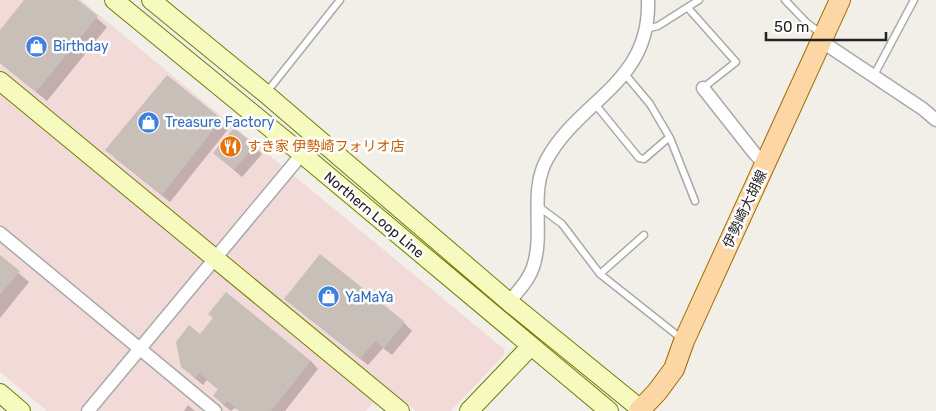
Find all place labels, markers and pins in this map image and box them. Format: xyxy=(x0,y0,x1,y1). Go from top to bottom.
shop icon: Birthday xyxy=(25,34,49,58)
place label: Birthday xyxy=(53,38,109,55)
shop icon: Treasure Factory xyxy=(137,110,161,134)
place label: Treasure Factory xyxy=(165,114,275,131)
restaurant icon: すき家 伊勢崎フォリオ店 xyxy=(219,134,243,158)
place label: すき家 伊勢崎フォリオ店 xyxy=(247,138,404,155)
shop icon: YaMaYa xyxy=(317,285,341,309)
place label: YaMaYa xyxy=(345,289,394,306)

